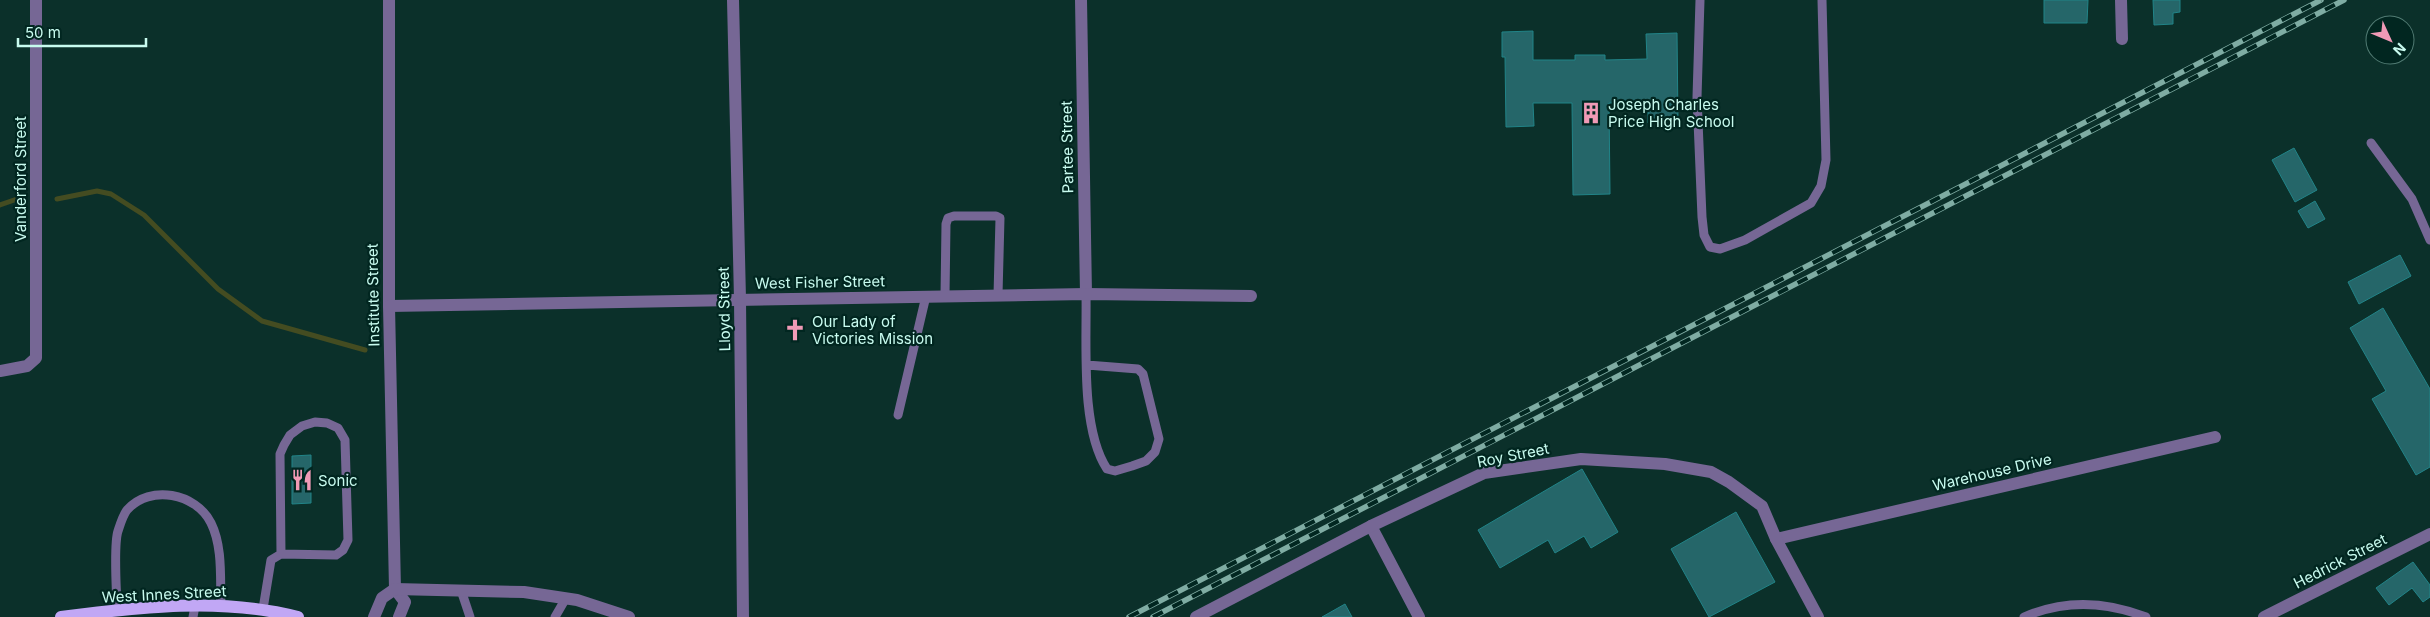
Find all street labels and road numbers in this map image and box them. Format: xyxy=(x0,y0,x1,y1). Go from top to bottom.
street label: Partee Street xyxy=(1057,100,1077,194)
street label: Vanderford Street xyxy=(11,116,30,242)
street label: Institute Street xyxy=(363,243,383,347)
street label: Lloyd Street xyxy=(714,266,734,352)
street label: West Fisher Street xyxy=(755,271,885,293)
street label: Roy Street xyxy=(1475,439,1551,471)
street label: Warehouse Drive xyxy=(1931,449,2053,495)
street label: Hedrick Street xyxy=(2290,529,2390,593)
street label: West Innes Street xyxy=(101,581,227,607)

